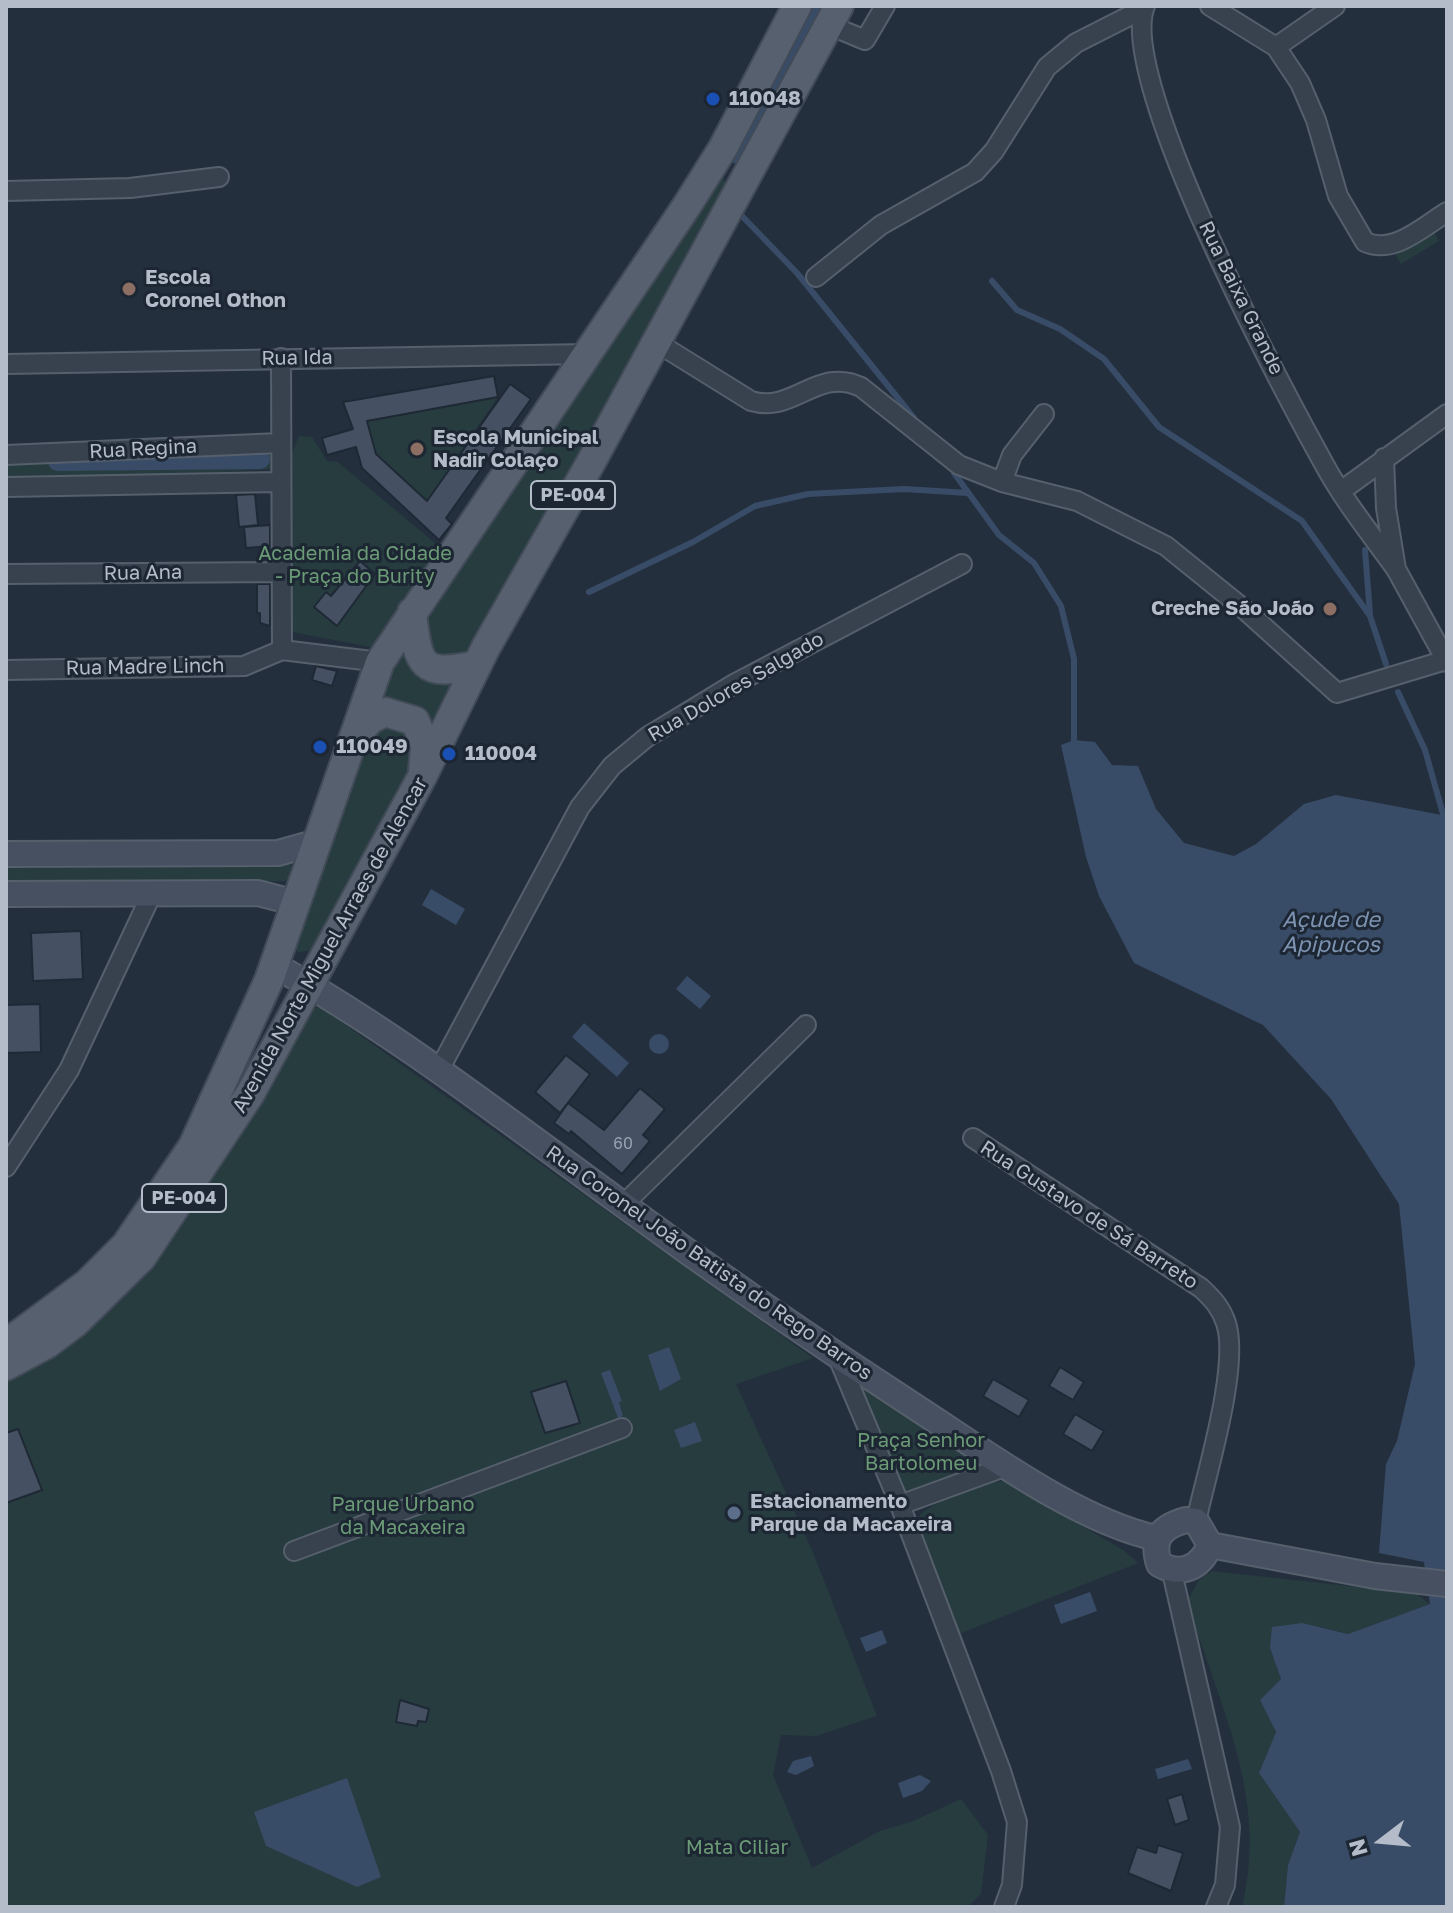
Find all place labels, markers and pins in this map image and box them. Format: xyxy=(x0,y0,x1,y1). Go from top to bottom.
place label: 110048 xyxy=(729,87,801,111)
marker: 110048 xyxy=(704,90,722,108)
place label: Escola Coronel Othon xyxy=(145,266,286,313)
marker: Escola Coronel Othon xyxy=(120,280,138,298)
place label: Escola Municipal Nadir Colaço xyxy=(433,426,598,473)
marker: Escola Municipal Nadir Colaço xyxy=(408,440,426,458)
place label: Creche São João xyxy=(1151,597,1314,621)
marker: Creche São João xyxy=(1321,600,1339,618)
place label: 110049 xyxy=(336,735,408,759)
marker: 110049 xyxy=(311,738,329,756)
place label: 110004 xyxy=(465,742,537,766)
marker: 110004 xyxy=(440,745,458,763)
place label: Estacionamento Parque da Macaxeira xyxy=(750,1490,952,1537)
marker: Estacionamento Parque da Macaxeira xyxy=(725,1504,743,1522)

